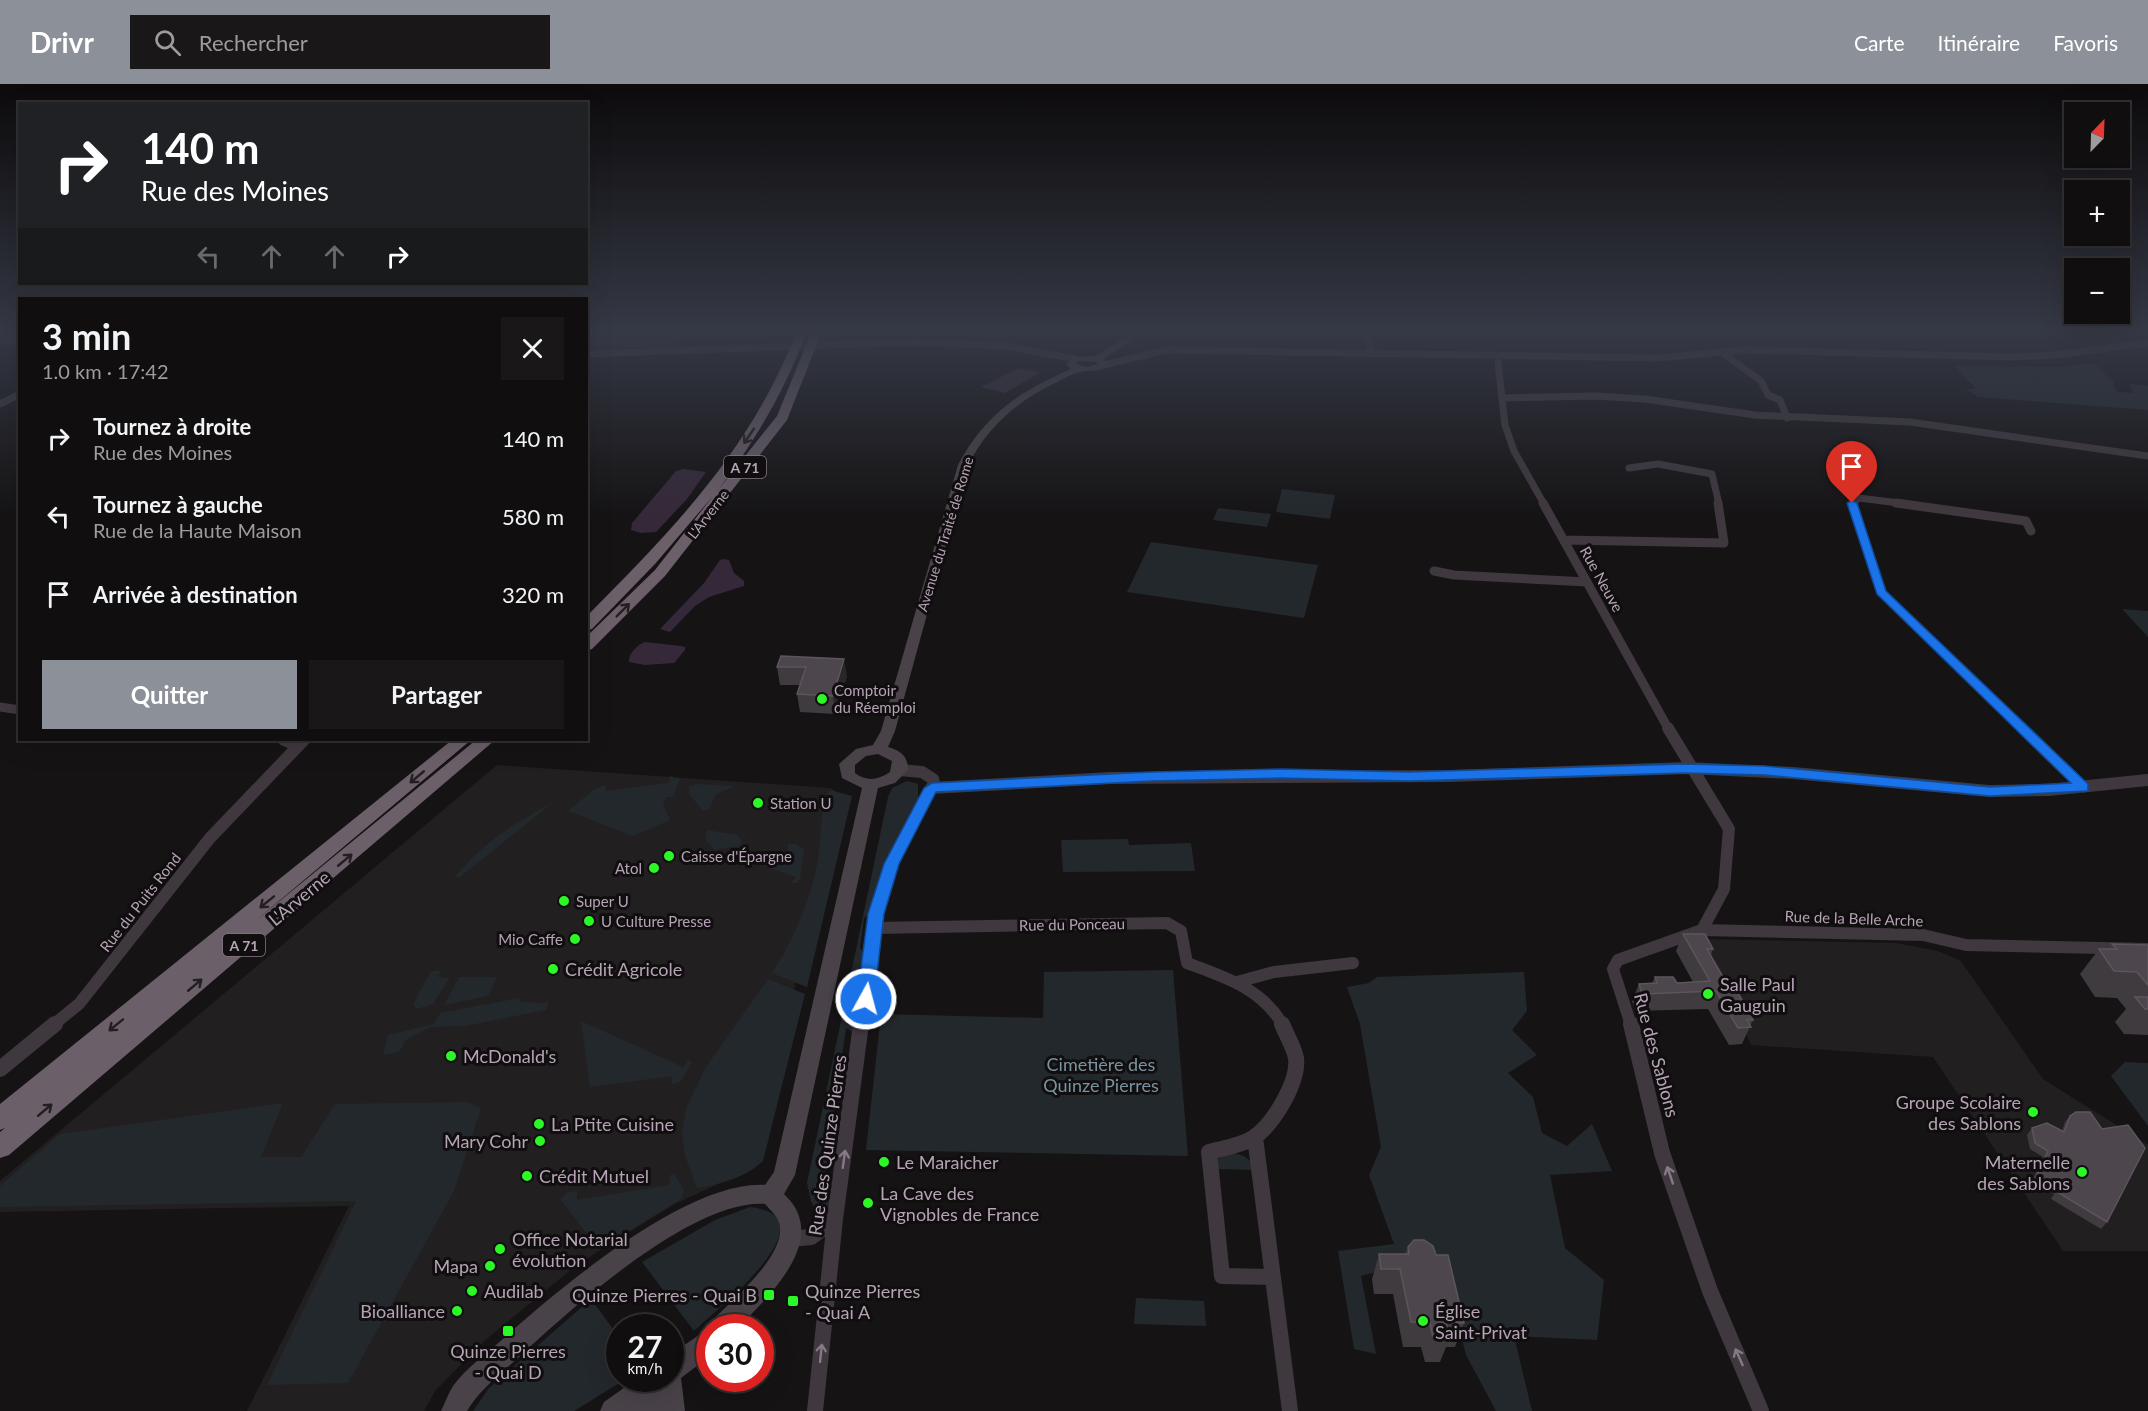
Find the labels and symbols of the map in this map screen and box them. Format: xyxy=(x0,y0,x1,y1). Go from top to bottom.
north arrow xyxy=(2064,102,2130,168)
one-way arrow xyxy=(743,427,755,444)
pin xyxy=(1826,441,1877,503)
street label: Avenue du Traité de Rome xyxy=(913,455,977,613)
road number: A 71 xyxy=(724,456,766,478)
street label: L'Arverne xyxy=(684,486,732,542)
street label: Rue Neuve xyxy=(1577,543,1627,615)
one-way arrow xyxy=(616,602,631,617)
place label: Comptoir du Réemploi xyxy=(834,681,916,716)
marker: Comptoir du Réemploi xyxy=(815,692,829,706)
one-way arrow xyxy=(410,770,425,784)
place label: Station U xyxy=(770,794,832,812)
marker: Station U xyxy=(751,796,765,810)
place label: Caisse d'Épargne xyxy=(681,847,792,865)
street label: Rue du Puits Rond xyxy=(96,849,184,955)
marker: Caisse d'Épargne xyxy=(662,849,676,863)
one-way arrow xyxy=(337,854,353,867)
place label: Atol xyxy=(615,859,642,877)
marker: Atol xyxy=(647,861,661,875)
street label: L'Arverne xyxy=(264,866,334,930)
place label: Super U xyxy=(576,892,629,910)
marker: Super U xyxy=(557,894,571,908)
one-way arrow xyxy=(259,895,275,908)
street label: Rue de la Belle Arche xyxy=(1784,907,1924,929)
place label: U Culture Presse xyxy=(601,912,711,930)
marker: U Culture Presse xyxy=(582,914,596,928)
street label: Rue du Ponceau xyxy=(1019,914,1125,934)
place label: Mio Caffe xyxy=(498,930,563,948)
marker: Mio Caffe xyxy=(568,932,582,946)
road number: A 71 xyxy=(223,934,265,956)
place label: Crédit Agricole xyxy=(565,958,682,980)
marker: Crédit Agricole xyxy=(546,962,560,976)
position arrow xyxy=(834,967,898,1031)
place label: Salle Paul Gauguin xyxy=(1720,973,1795,1016)
one-way arrow xyxy=(187,979,203,992)
marker: Salle Paul Gauguin xyxy=(1701,987,1715,1001)
street label: Rue des Sablons xyxy=(1630,990,1684,1120)
one-way arrow xyxy=(108,1018,124,1031)
place label: McDonald's xyxy=(463,1045,557,1067)
marker: McDonald's xyxy=(444,1049,458,1063)
street label: Rue des Quinze Pierres xyxy=(803,1053,851,1237)
park label: Cimetière des Quinze Pierres xyxy=(1043,1053,1159,1096)
place label: Groupe Scolaire des Sablons xyxy=(1896,1091,2021,1134)
one-way arrow xyxy=(37,1103,52,1117)
marker: Groupe Scolaire des Sablons xyxy=(2026,1105,2040,1119)
place label: La Ptite Cuisine xyxy=(551,1113,674,1135)
marker: La Ptite Cuisine xyxy=(532,1117,546,1131)
place label: Mary Cohr xyxy=(444,1130,528,1152)
marker: Mary Cohr xyxy=(533,1134,547,1148)
one-way arrow xyxy=(838,1150,849,1170)
place label: Le Maraicher xyxy=(896,1151,999,1173)
place label: Maternelle des Sablons xyxy=(1977,1151,2070,1194)
marker: Le Maraicher xyxy=(877,1155,891,1169)
place label: Crédit Mutuel xyxy=(539,1165,649,1187)
marker: Maternelle des Sablons xyxy=(2075,1165,2089,1179)
one-way arrow xyxy=(1663,1166,1674,1185)
marker: Crédit Mutuel xyxy=(520,1169,534,1183)
place label: La Cave des Vignobles de France xyxy=(880,1182,1039,1225)
marker: La Cave des Vignobles de France xyxy=(861,1196,875,1210)
place label: Office Notarial évolution xyxy=(512,1228,628,1271)
marker: Office Notarial évolution xyxy=(493,1242,507,1256)
place label: Mapa xyxy=(434,1255,478,1277)
marker: Mapa xyxy=(483,1259,497,1273)
place label: Audilab xyxy=(484,1280,544,1302)
place label: Quinze Pierres - Quai A xyxy=(805,1280,921,1323)
marker: Audilab xyxy=(465,1284,479,1298)
place label: Quinze Pierres - Quai B xyxy=(572,1284,757,1306)
marker: Quinze Pierres - Quai B xyxy=(762,1288,776,1302)
marker: Quinze Pierres - Quai A xyxy=(786,1294,800,1308)
place label: Bioalliance xyxy=(360,1300,445,1322)
place label: Église Saint-Privat xyxy=(1435,1300,1527,1343)
marker: Bioalliance xyxy=(450,1304,464,1318)
speed limit sign: 30 xyxy=(696,1314,774,1392)
marker: Église Saint-Privat xyxy=(1416,1314,1430,1328)
marker: Quinze Pierres - Quai D xyxy=(501,1324,515,1338)
place label: Quinze Pierres - Quai D xyxy=(450,1340,566,1383)
one-way arrow xyxy=(816,1343,827,1363)
one-way arrow xyxy=(1733,1348,1744,1367)

